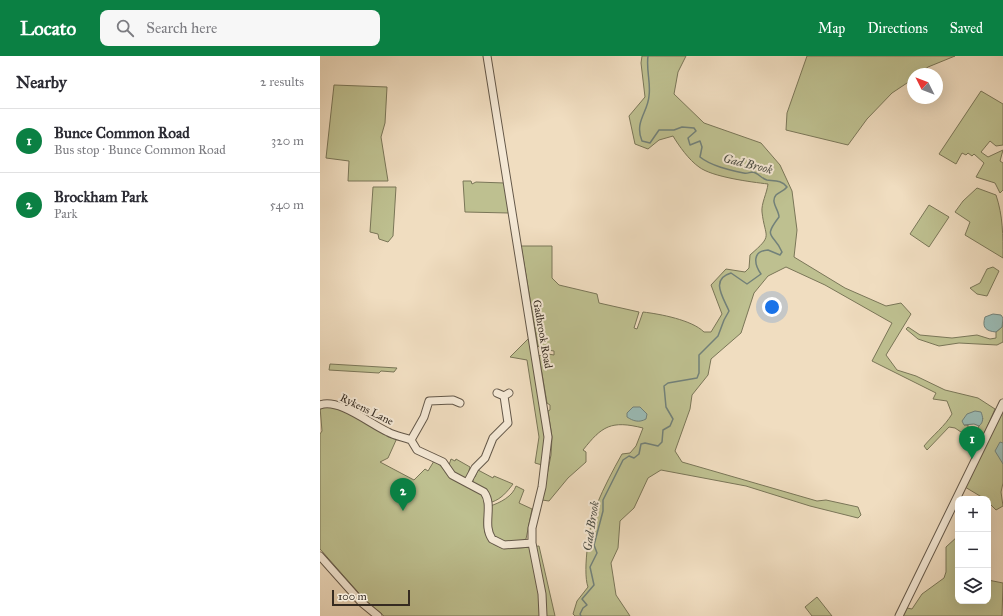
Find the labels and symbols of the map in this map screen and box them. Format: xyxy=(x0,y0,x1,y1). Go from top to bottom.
north arrow xyxy=(907,68,943,104)
water label: Gad Brook xyxy=(722,151,775,177)
your location xyxy=(762,297,782,317)
street label: Gadbrook Road xyxy=(530,299,555,370)
street label: Rykens Lane xyxy=(338,391,396,428)
pin: 1 xyxy=(959,426,985,459)
pin: 2 xyxy=(390,478,416,511)
water label: Gad Brook xyxy=(580,499,602,552)
scale bar xyxy=(332,588,410,607)

